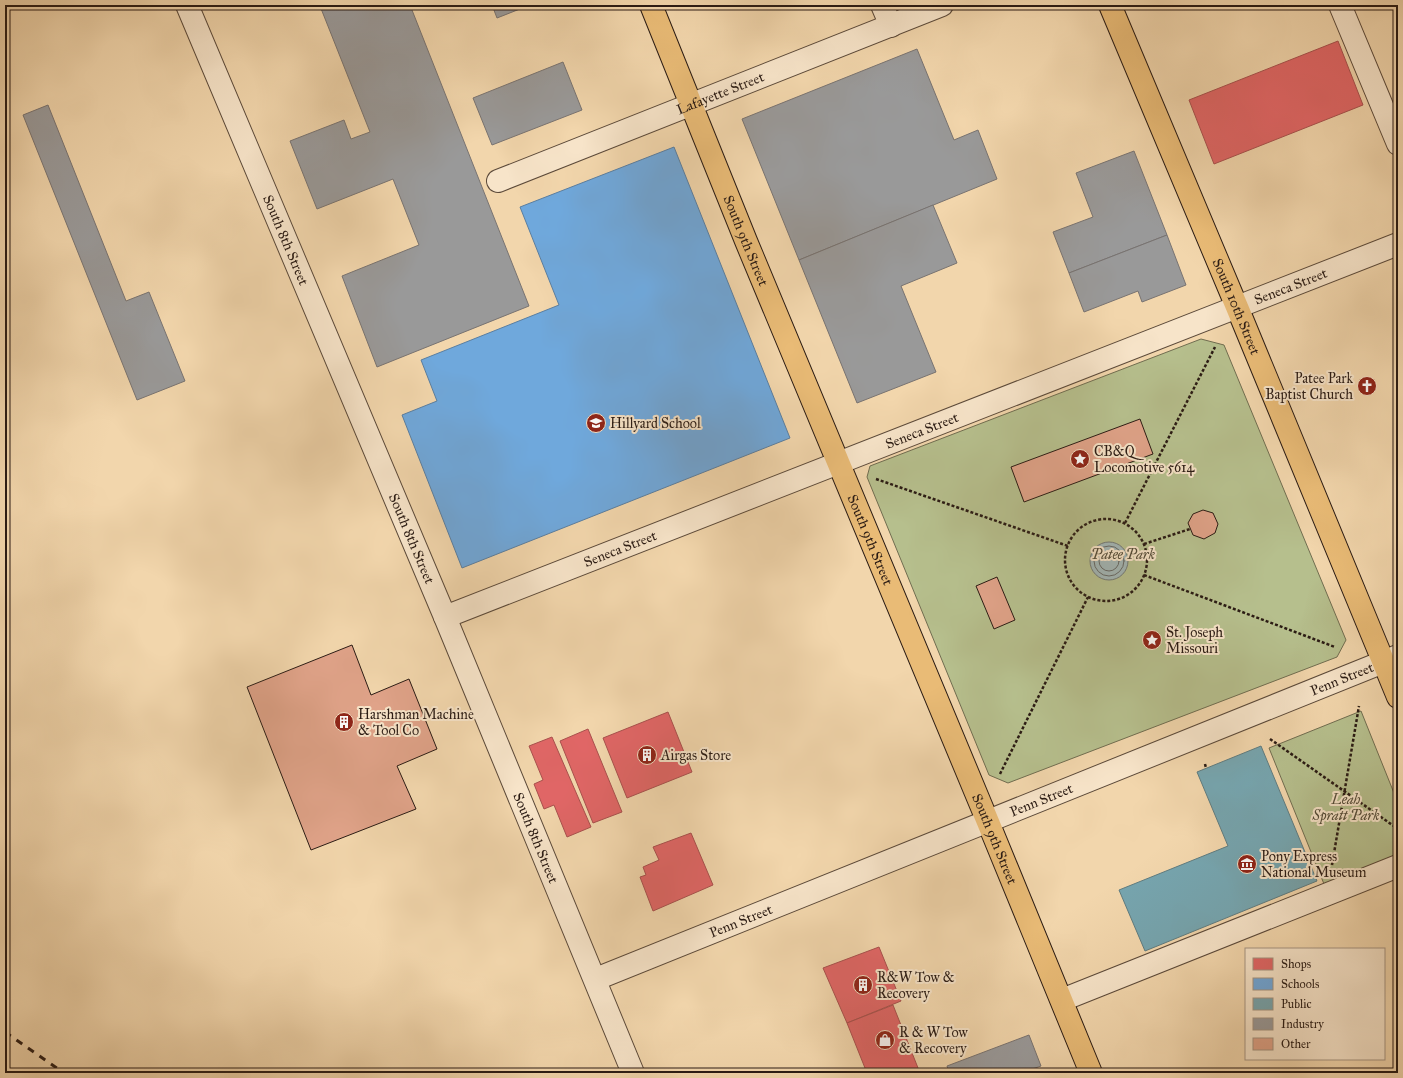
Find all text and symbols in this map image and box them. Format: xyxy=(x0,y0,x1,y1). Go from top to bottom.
street label: Lafayette Street xyxy=(674,68,767,118)
street label: South 8th Street xyxy=(259,192,312,288)
street label: South 9th Street xyxy=(719,193,772,289)
street label: South 10th Street xyxy=(1209,256,1264,357)
street label: Seneca Street xyxy=(1252,265,1330,308)
place label: Patee Park Baptist Church xyxy=(1265,370,1353,403)
church icon: Patee Park Baptist Church xyxy=(1356,375,1378,397)
street label: Seneca Street xyxy=(883,409,961,453)
school or university icon: Hillyard School xyxy=(585,412,607,434)
place label: Hillyard School xyxy=(610,415,701,432)
place label: CB&Q Locomotive 5614 xyxy=(1094,443,1196,476)
place icon: CB&Q Locomotive 5614 xyxy=(1069,448,1091,470)
street label: South 8th Street xyxy=(385,491,438,587)
street label: South 9th Street xyxy=(844,492,896,588)
street label: Seneca Street xyxy=(581,527,659,571)
park label: Patee Park xyxy=(1091,546,1156,563)
place label: St. Joseph Missouri xyxy=(1166,624,1223,657)
place icon: St. Joseph Missouri xyxy=(1141,629,1163,651)
street label: Penn Street xyxy=(1308,659,1376,699)
place label: Harshman Machine & Tool Co xyxy=(358,706,474,739)
building icon: Harshman Machine & Tool Co xyxy=(333,711,355,733)
building icon: Airgas Store xyxy=(636,744,658,766)
place label: Airgas Store xyxy=(660,747,731,764)
street label: Penn Street xyxy=(1007,780,1075,820)
street label: South 8th Street xyxy=(509,790,562,886)
street label: South 9th Street xyxy=(968,791,1021,887)
park label: Leah Spratt Park xyxy=(1312,791,1380,825)
place label: Pony Express National Museum xyxy=(1261,848,1367,881)
museum icon: Pony Express National Museum xyxy=(1236,853,1258,875)
street label: Penn Street xyxy=(707,901,775,941)
legend xyxy=(1245,948,1385,1060)
text: Shops xyxy=(1281,957,1311,971)
place label: R&W Tow & Recovery xyxy=(877,969,955,1002)
building icon: R&W Tow & Recovery xyxy=(852,974,874,996)
text: Schools xyxy=(1281,977,1319,991)
text: Public xyxy=(1281,997,1312,1011)
text: Industry xyxy=(1281,1017,1324,1031)
place label: R & W Tow & Recovery xyxy=(899,1024,969,1057)
shop icon: R & W Tow & Recovery xyxy=(874,1029,896,1051)
text: Other xyxy=(1281,1037,1311,1051)

